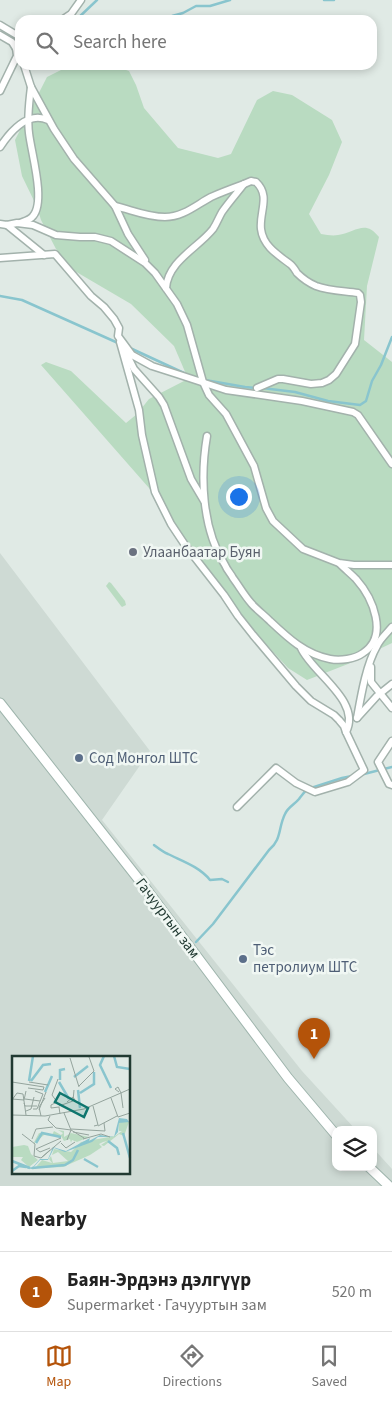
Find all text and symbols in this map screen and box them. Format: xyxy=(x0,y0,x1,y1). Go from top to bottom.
search box xyxy=(15,15,377,70)
icon: search xyxy=(33,29,61,57)
text: Search here xyxy=(73,29,167,56)
your location xyxy=(226,484,252,510)
place label: Улаанбаатар Буян xyxy=(143,542,261,563)
marker: Улаанбаатар Буян xyxy=(127,546,139,558)
place label: Сод Монгол ШТС xyxy=(89,748,199,769)
marker: Сод Монгол ШТС xyxy=(73,752,85,764)
street label: Гачууртын зам xyxy=(130,874,205,963)
place label: Тэс петролиум ШТС xyxy=(253,940,358,978)
marker: Тэс петролиум ШТС xyxy=(237,953,249,965)
pin: 1 xyxy=(298,1018,330,1059)
inset map xyxy=(12,1056,130,1174)
map controls xyxy=(332,1126,377,1171)
button: layers xyxy=(332,1126,377,1171)
text: Nearby xyxy=(20,1204,87,1234)
text: Баян-Эрдэнэ дэлгүүр xyxy=(67,1267,251,1294)
text: 1 xyxy=(32,1281,40,1303)
text: 520 m xyxy=(332,1281,372,1303)
text: Supermarket · Гачууртын зам xyxy=(67,1294,267,1316)
tab: Map xyxy=(45,1342,73,1392)
tab: Directions xyxy=(163,1342,222,1392)
tab: Saved xyxy=(311,1342,347,1392)

